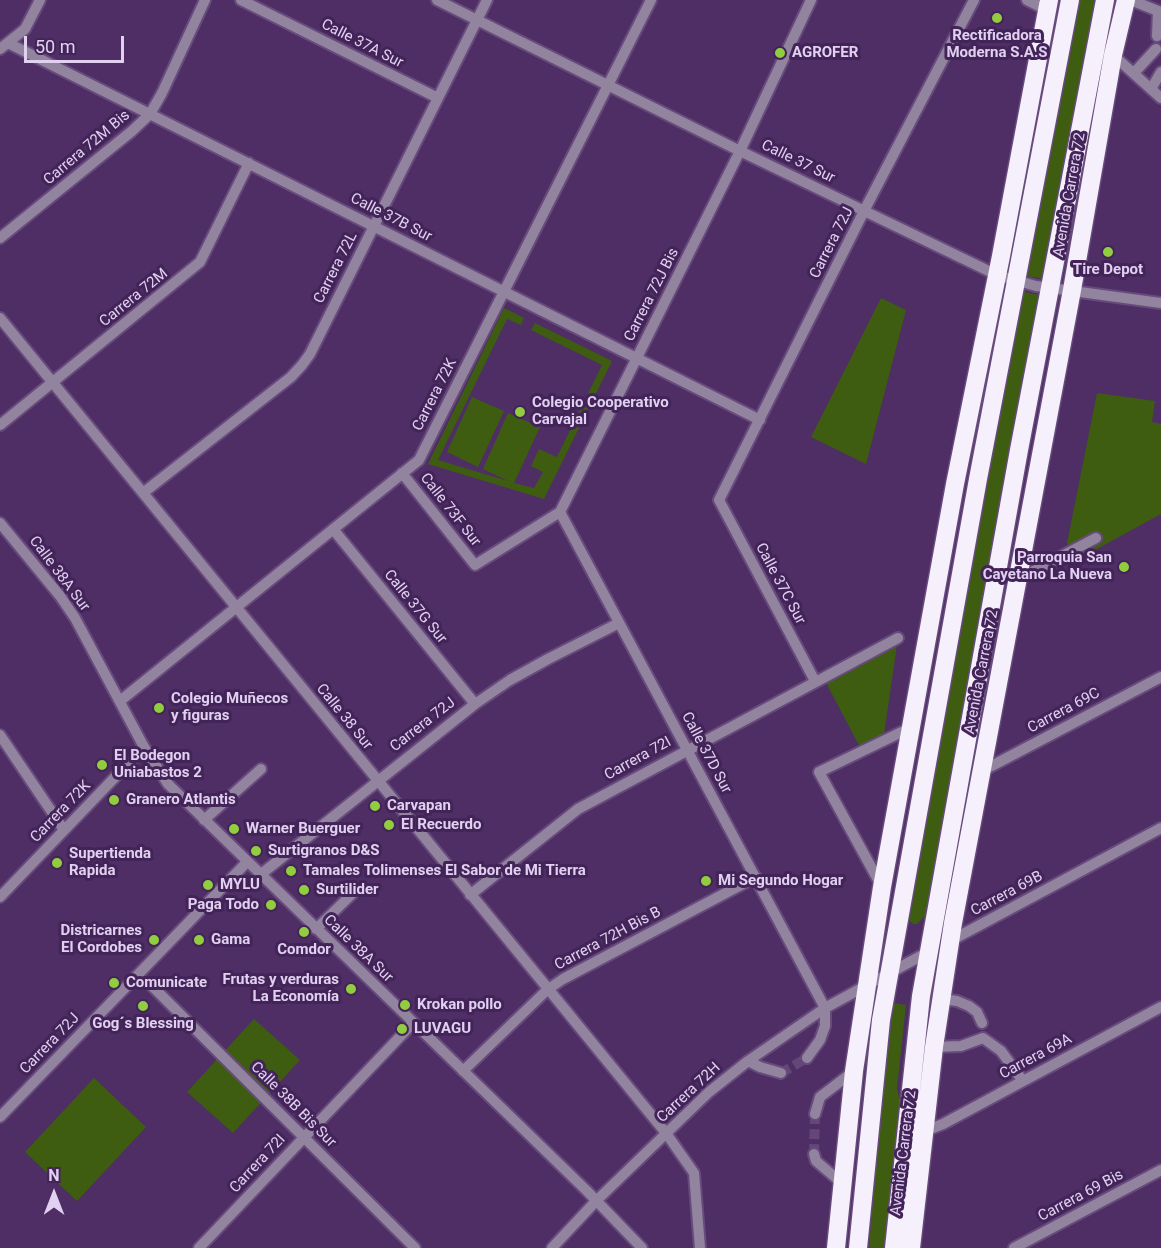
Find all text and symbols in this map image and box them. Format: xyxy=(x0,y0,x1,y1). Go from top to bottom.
marker: Rectificadora Moderna S.A.S xyxy=(990,11,1004,25)
street label: Calle 37A Sur xyxy=(318,16,406,72)
scale bar xyxy=(27,24,128,62)
place label: Rectificadora Moderna S.A.S xyxy=(946,27,1048,62)
text: 50 m xyxy=(35,36,75,57)
place label: AGROFER xyxy=(792,44,858,62)
marker: AGROFER xyxy=(773,46,787,60)
street label: Carrera 72M Bis xyxy=(40,107,134,189)
street label: Avenida Carrera 72 xyxy=(1050,131,1090,259)
street label: Calle 37 Sur xyxy=(758,136,838,188)
street label: Calle 37B Sur xyxy=(347,190,435,246)
street label: Carrera 72J xyxy=(806,204,858,282)
street label: Carrera 72L xyxy=(310,229,362,307)
street label: Carrera 72J Bis xyxy=(621,245,683,345)
marker: Tire Depot xyxy=(1101,245,1115,259)
place label: Tire Depot xyxy=(1073,261,1143,279)
street label: Carrera 72M xyxy=(96,265,172,331)
street label: Carrera 72K xyxy=(409,356,461,434)
place label: Colegio Cooperativo Carvajal xyxy=(532,394,669,429)
marker: Colegio Cooperativo Carvajal xyxy=(513,405,527,419)
street label: Calle 73F Sur xyxy=(416,470,484,550)
street label: Calle 38A Sur xyxy=(25,533,93,615)
street label: Calle 37C Sur xyxy=(751,540,809,628)
place label: Parroquia San Cayetano La Nueva xyxy=(983,549,1112,584)
marker: Parroquia San Cayetano La Nueva xyxy=(1117,560,1131,574)
street label: Calle 37G Sur xyxy=(380,566,450,648)
street label: Avenida Carrera 72 xyxy=(961,608,1003,736)
street label: Calle 38 Sur xyxy=(312,680,376,754)
street label: Carrera 69C xyxy=(1025,684,1103,738)
place label: Colegio Muñecos y figuras xyxy=(171,690,288,725)
street label: Carrera 72J xyxy=(387,694,459,756)
marker: Colegio Muñecos y figuras xyxy=(152,701,166,715)
street label: Calle 37D Sur xyxy=(677,709,735,797)
street label: Carrera 72I xyxy=(601,733,675,785)
place label: El Bodegon Uniabastos 2 xyxy=(114,747,202,782)
marker: El Bodegon Uniabastos 2 xyxy=(95,758,109,772)
street label: Carrera 72K xyxy=(27,777,95,847)
place label: Granero Atlantis xyxy=(126,791,236,809)
marker: Granero Atlantis xyxy=(107,793,121,807)
place label: Carvapan xyxy=(387,797,451,815)
marker: Carvapan xyxy=(368,799,382,813)
place label: El Recuerdo xyxy=(401,816,481,834)
marker: El Recuerdo xyxy=(382,818,396,832)
place label: Warner Buerguer xyxy=(246,820,360,838)
marker: Warner Buerguer xyxy=(227,822,241,836)
place label: Surtigranos D&S xyxy=(268,842,380,860)
marker: Surtigranos D&S xyxy=(249,844,263,858)
place label: Supertienda Rapida xyxy=(69,845,151,880)
marker: Supertienda Rapida xyxy=(50,856,64,870)
place label: Tamales Tolimenses El Sabor de Mi Tierra xyxy=(303,862,586,880)
marker: Tamales Tolimenses El Sabor de Mi Tierra xyxy=(284,864,298,878)
street label: Carrera 69B xyxy=(968,868,1046,920)
place label: Mi Segundo Hogar xyxy=(718,872,843,890)
marker: Mi Segundo Hogar xyxy=(699,874,713,888)
place label: MYLU xyxy=(220,876,260,894)
marker: MYLU xyxy=(201,878,215,892)
place label: Surtilider xyxy=(316,881,379,899)
marker: Surtilider xyxy=(297,883,311,897)
place label: Paga Todo xyxy=(188,896,259,914)
marker: Paga Todo xyxy=(264,898,278,912)
street label: Carrera 72H Bis B xyxy=(552,903,664,975)
street label: Calle 38A Sur xyxy=(320,911,396,987)
place label: Districarnes El Cordobes xyxy=(60,922,142,957)
marker: Comdor xyxy=(297,925,311,939)
place label: Gama xyxy=(211,931,250,949)
marker: Districarnes El Cordobes xyxy=(147,933,161,947)
marker: Gama xyxy=(192,933,206,947)
place label: Comdor xyxy=(277,941,331,959)
place label: Frutas y verduras La Economía xyxy=(222,971,339,1006)
place label: Comunicate xyxy=(126,974,207,992)
marker: Comunicate xyxy=(107,976,121,990)
marker: Frutas y verduras La Economía xyxy=(344,982,358,996)
place label: Krokan pollo xyxy=(417,996,502,1014)
marker: Krokan pollo xyxy=(398,998,412,1012)
marker: Gog´s Blessing xyxy=(136,999,150,1013)
street label: Carrera 72J xyxy=(17,1010,83,1078)
place label: Gog´s Blessing xyxy=(92,1015,194,1033)
place label: LUVAGU xyxy=(414,1020,471,1038)
marker: LUVAGU xyxy=(395,1022,409,1036)
street label: Carrera 69A xyxy=(997,1030,1075,1084)
street label: Calle 38B Bis Sur xyxy=(246,1058,340,1152)
street label: Carrera 72H xyxy=(654,1059,724,1127)
street label: Avenida Carrera 72 xyxy=(887,1089,921,1217)
street label: Carrera 72I xyxy=(226,1131,290,1197)
north arrow xyxy=(24,1164,84,1224)
text: N xyxy=(48,1166,60,1185)
street label: Carrera 69 Bis xyxy=(1035,1166,1127,1226)

